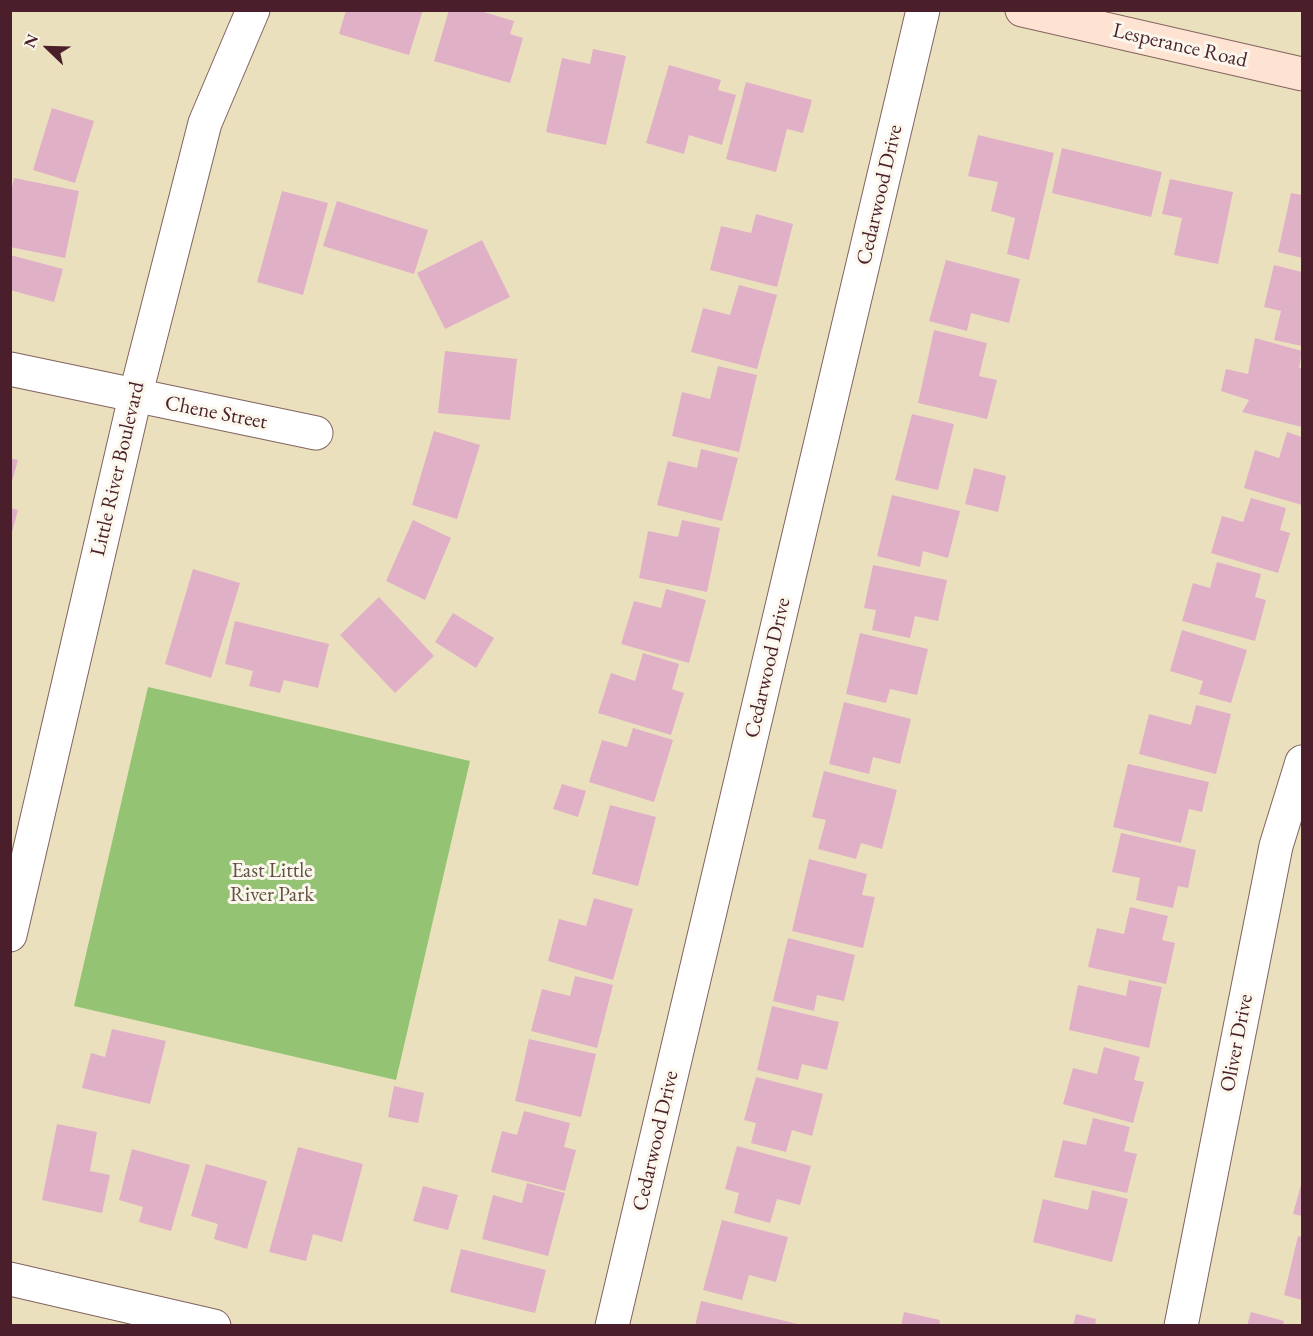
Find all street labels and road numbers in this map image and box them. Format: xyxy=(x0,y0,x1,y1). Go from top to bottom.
street label: Lesperance Road xyxy=(1110,18,1250,74)
street label: Cedarwood Drive xyxy=(852,122,908,268)
street label: Little River Boulevard xyxy=(86,379,150,559)
street label: Chene Street xyxy=(163,391,269,435)
street label: Cedarwood Drive xyxy=(740,595,796,741)
street label: Oliver Drive xyxy=(1215,992,1259,1094)
street label: Cedarwood Drive xyxy=(628,1068,684,1214)

